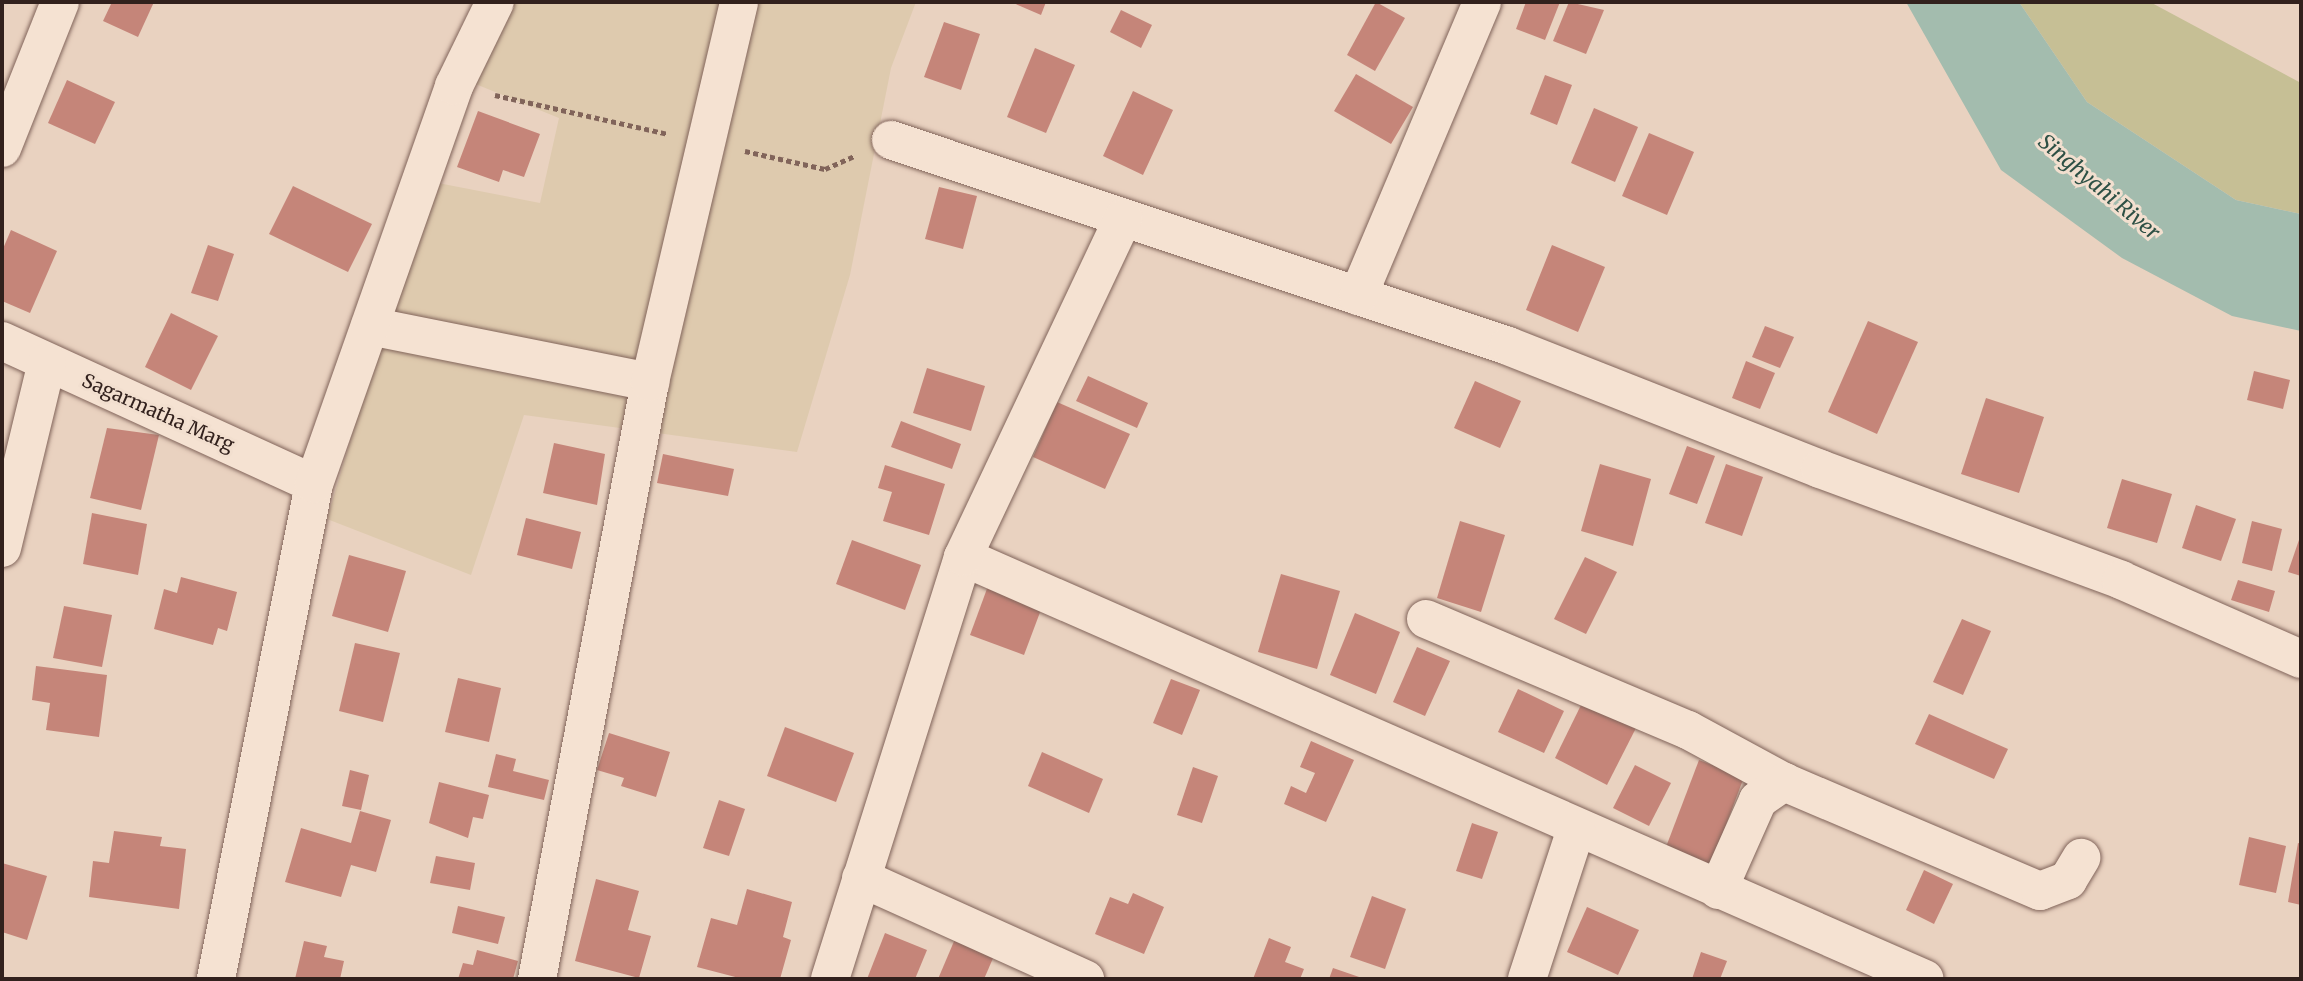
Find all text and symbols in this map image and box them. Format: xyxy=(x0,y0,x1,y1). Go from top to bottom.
water label: Singhyahi River xyxy=(2033,129,2165,245)
street label: Sagarmatha Marg xyxy=(78,369,238,457)

